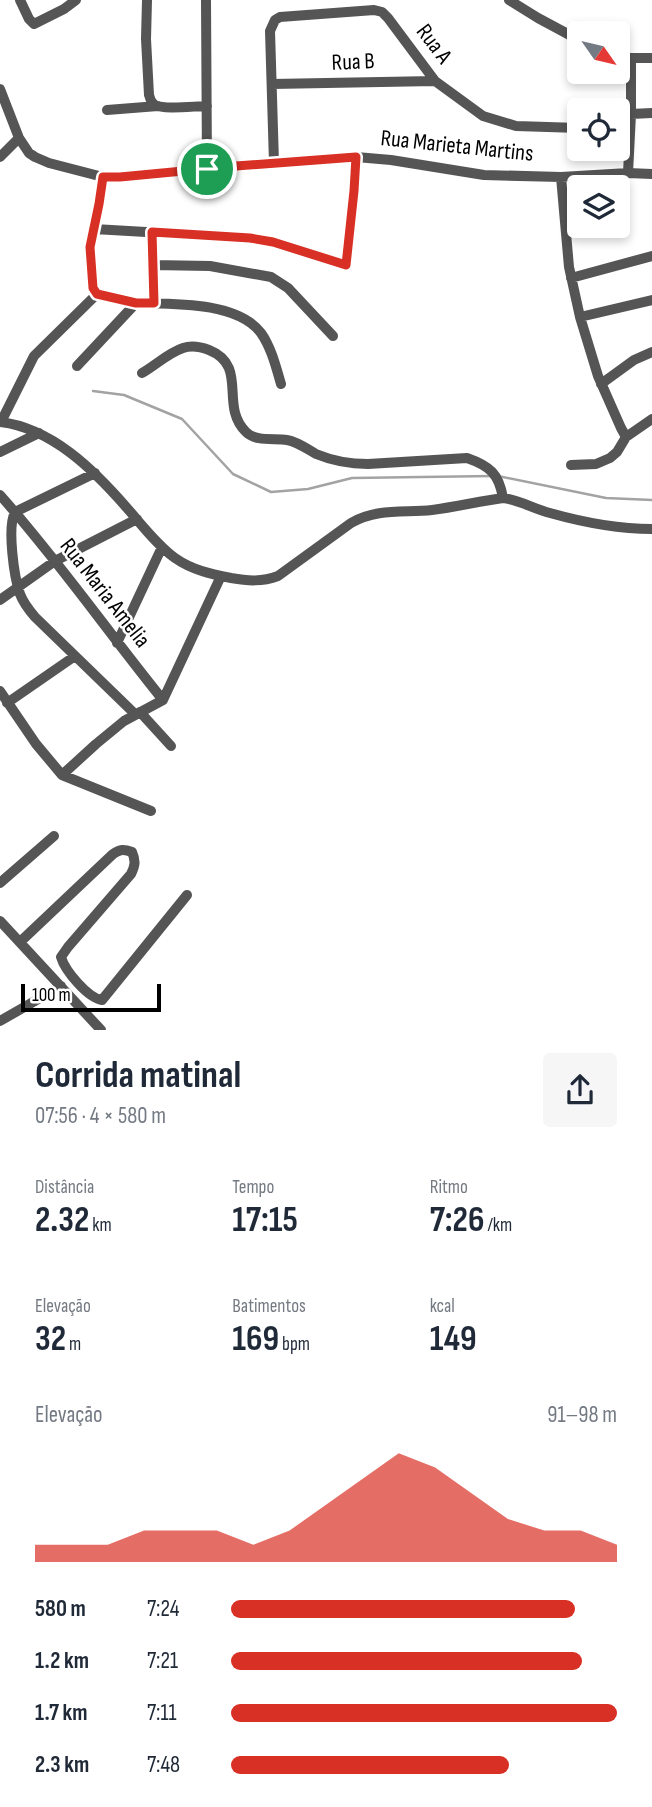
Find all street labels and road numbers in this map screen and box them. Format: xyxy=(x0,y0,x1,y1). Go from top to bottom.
street label: Rua A xyxy=(410,19,458,70)
street label: Rua B xyxy=(331,47,375,77)
street label: Rua Marieta Martins xyxy=(379,124,535,168)
street label: Rua Maria Amelia xyxy=(54,533,156,653)

